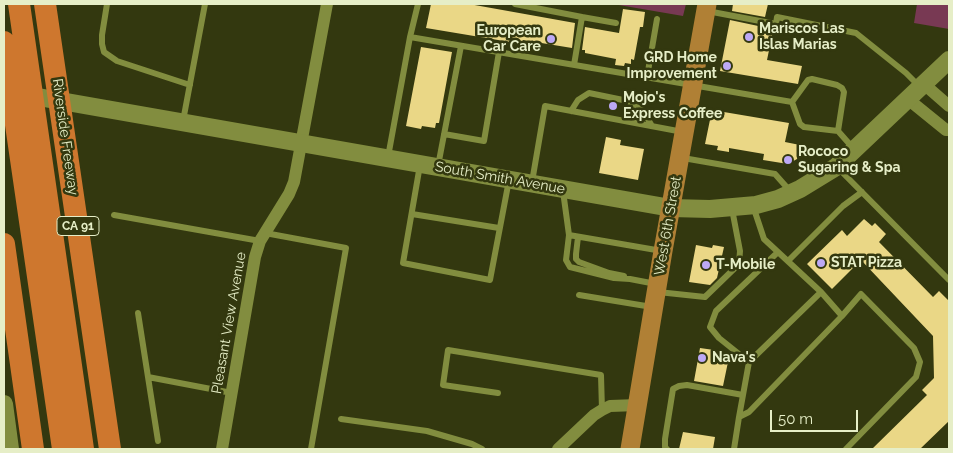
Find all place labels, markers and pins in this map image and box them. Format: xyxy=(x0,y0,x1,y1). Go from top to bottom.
place label: Mariscos Las Islas Marias xyxy=(759,21,845,54)
place label: European Car Care xyxy=(476,23,541,56)
marker: Mariscos Las Islas Marias xyxy=(743,31,755,43)
marker: European Car Care xyxy=(545,33,557,45)
place label: GRD Home Improvement xyxy=(626,50,717,82)
marker: GRD Home Improvement xyxy=(721,60,733,72)
place label: Mojo's Express Coffee xyxy=(623,90,722,122)
marker: Mojo's Express Coffee xyxy=(607,100,619,112)
place label: Rococo Sugaring & Spa xyxy=(798,144,901,176)
marker: Rococo Sugaring & Spa xyxy=(782,154,794,166)
place label: STAT Pizza xyxy=(831,255,902,271)
place label: T-Mobile xyxy=(716,257,775,273)
marker: STAT Pizza xyxy=(815,257,827,269)
marker: T-Mobile xyxy=(700,259,712,271)
place label: Nava's xyxy=(712,350,756,366)
marker: Nava's xyxy=(696,352,708,364)

